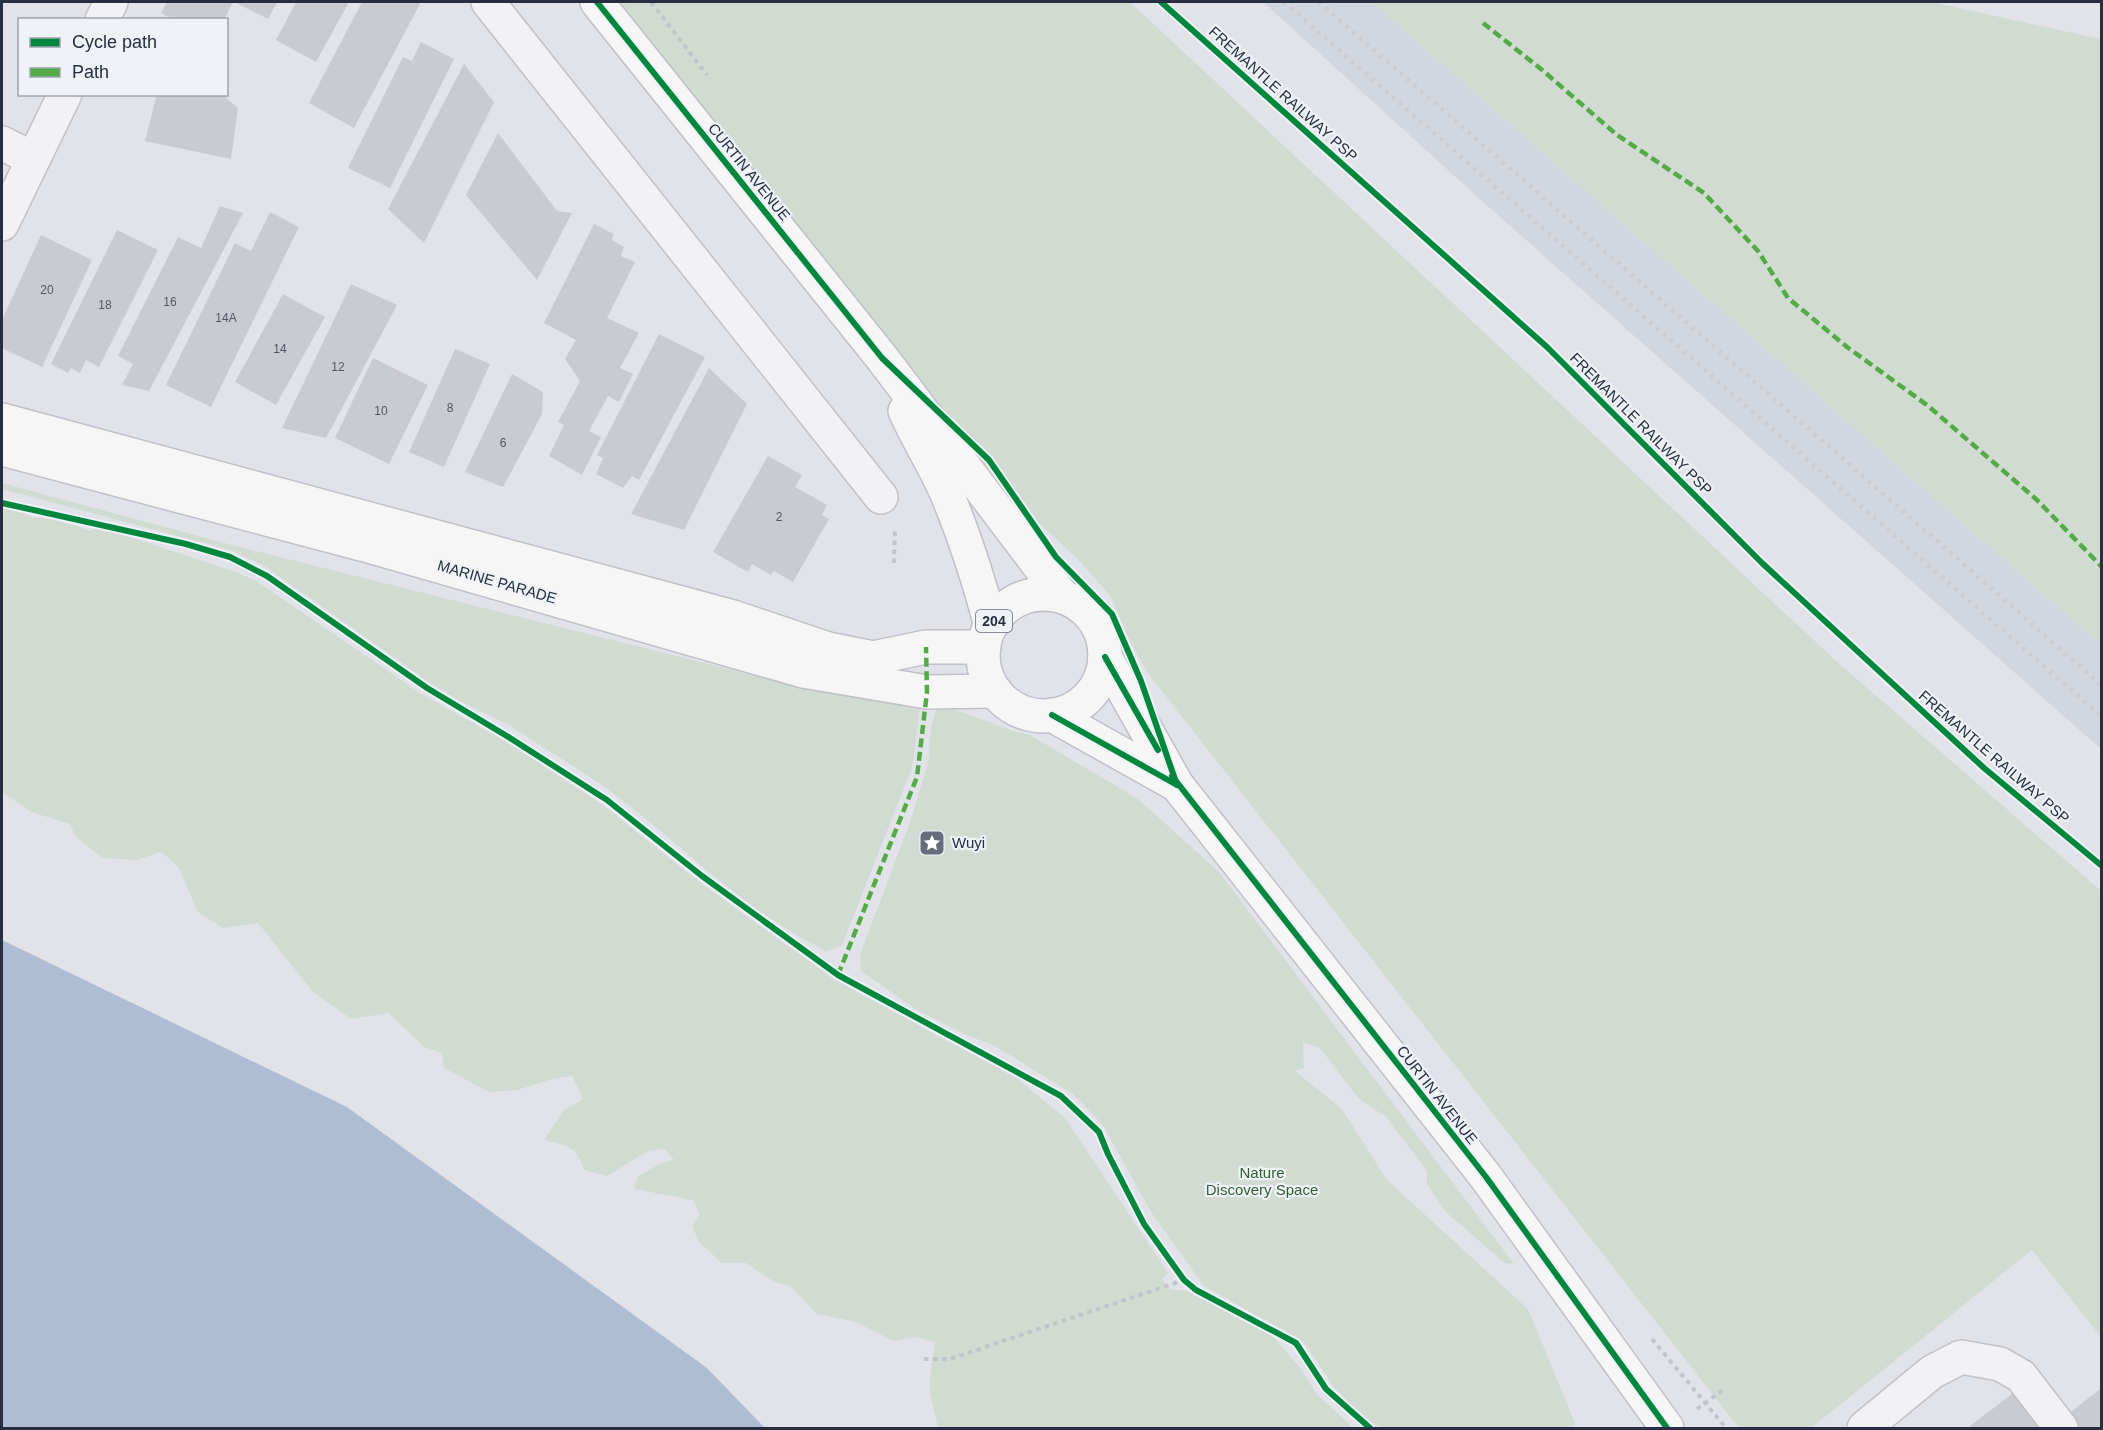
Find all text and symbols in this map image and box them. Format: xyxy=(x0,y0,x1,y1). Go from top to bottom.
legend xyxy=(18,18,228,96)
street label: FREMANTLE RAILWAY PSP xyxy=(1206,23,1361,165)
text: Cycle path xyxy=(72,32,157,52)
text: Path xyxy=(72,62,109,82)
street label: CURTIN AVENUE xyxy=(705,120,794,224)
house number: 20 xyxy=(40,283,54,297)
house number: 16 xyxy=(163,295,177,309)
house number: 18 xyxy=(98,298,112,312)
house number: 14A xyxy=(215,311,237,325)
house number: 14 xyxy=(273,342,287,356)
street label: FREMANTLE RAILWAY PSP xyxy=(1567,349,1716,498)
house number: 12 xyxy=(331,360,345,374)
house number: 8 xyxy=(447,401,454,415)
house number: 10 xyxy=(374,404,388,418)
house number: 6 xyxy=(500,436,507,450)
house number: 2 xyxy=(776,510,783,524)
street label: MARINE PARADE xyxy=(436,556,559,607)
road number: 204 xyxy=(976,610,1012,632)
street label: FREMANTLE RAILWAY PSP xyxy=(1916,687,2073,827)
place icon: Wuyi xyxy=(917,828,947,858)
place label: Wuyi xyxy=(952,834,985,851)
street label: CURTIN AVENUE xyxy=(1394,1042,1481,1147)
park label: Nature Discovery Space xyxy=(1206,1164,1318,1198)

